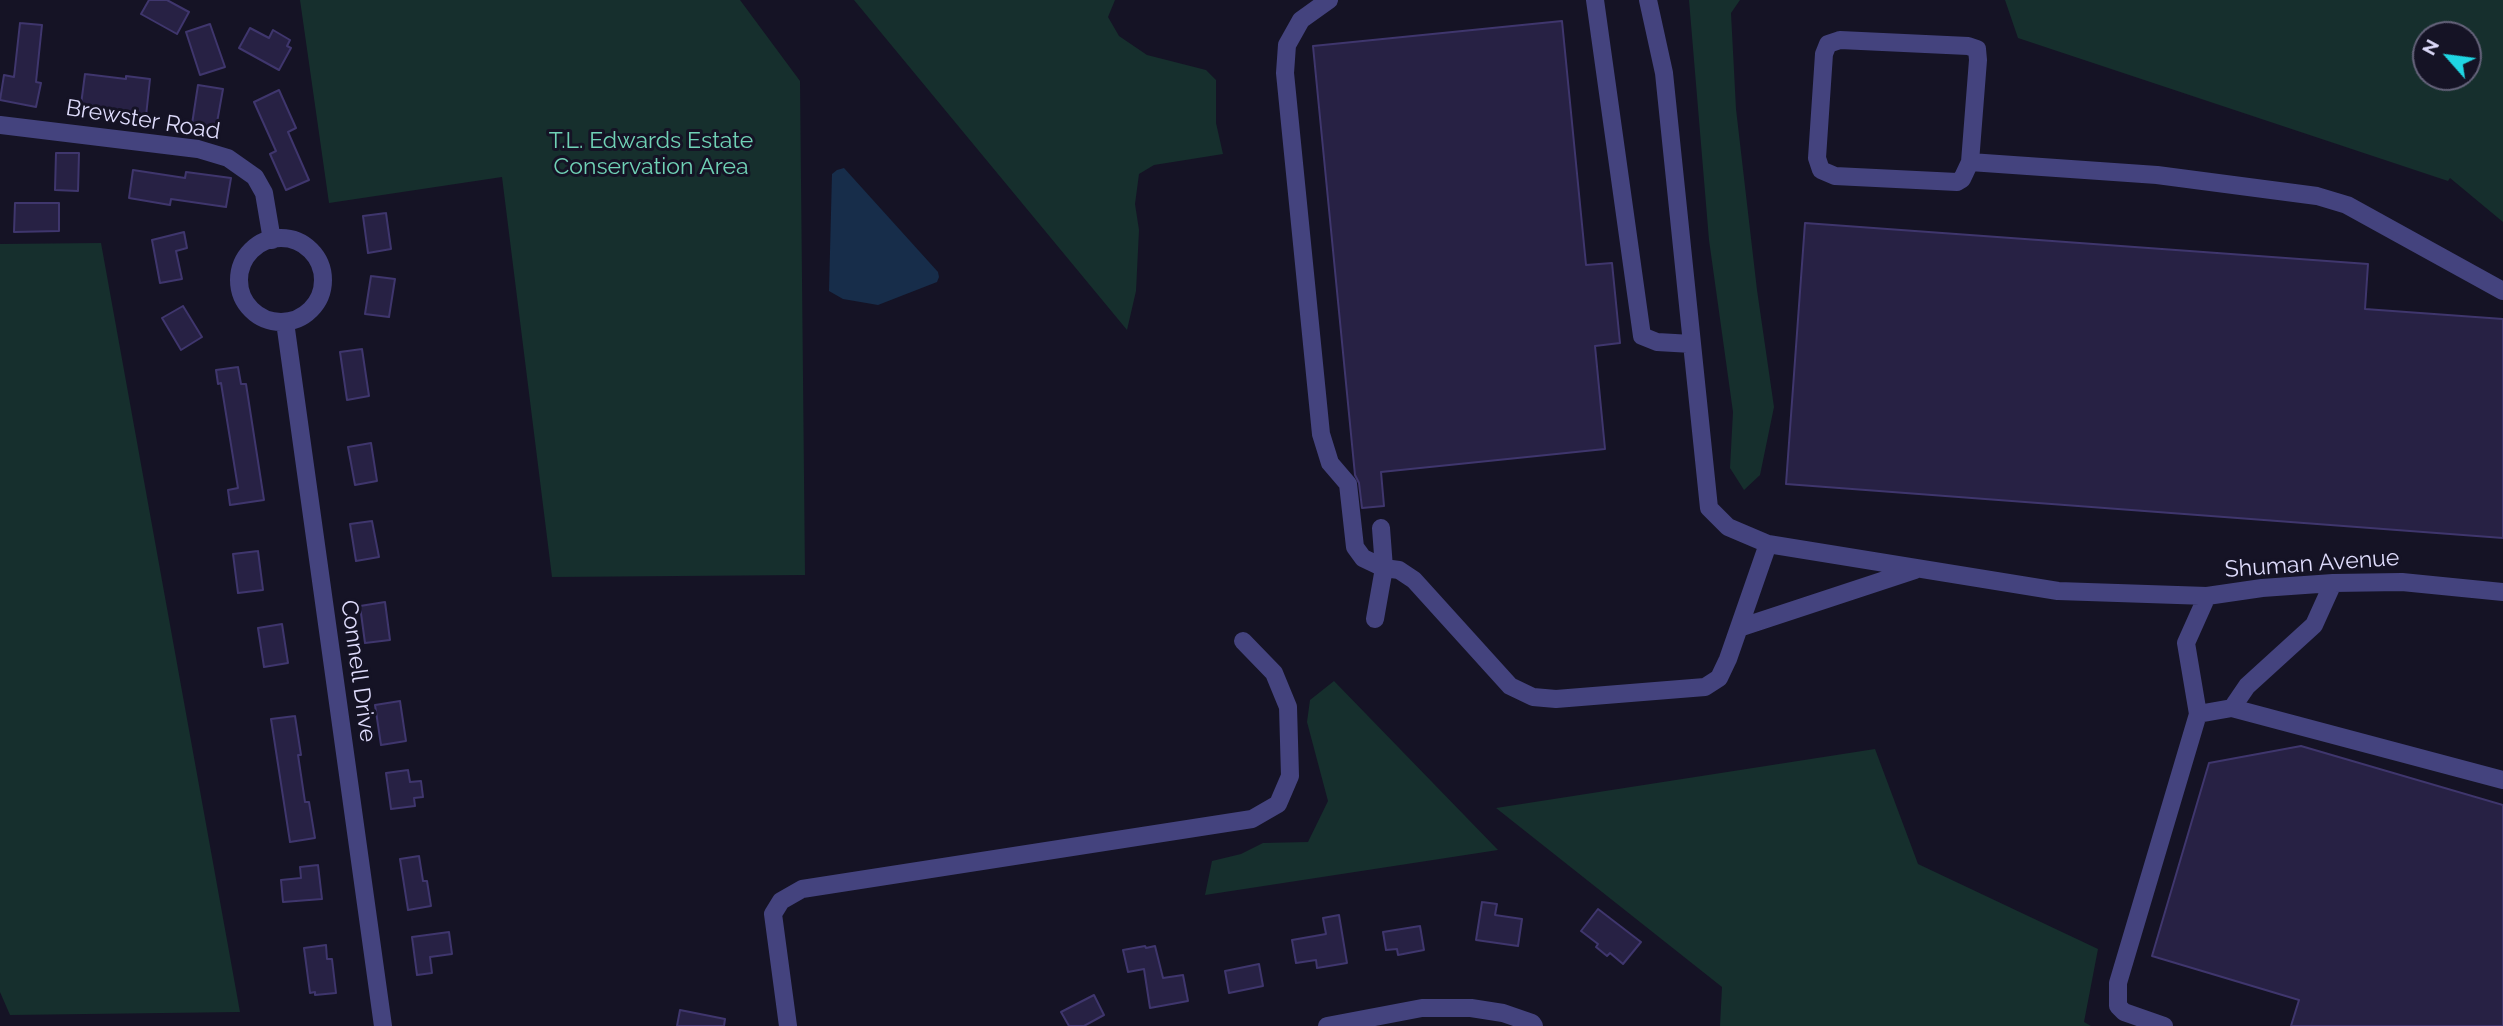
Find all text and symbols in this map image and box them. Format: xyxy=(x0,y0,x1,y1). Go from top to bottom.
north arrow xyxy=(2412,21,2482,91)
text: N xyxy=(2417,36,2443,59)
street label: Brewster Road xyxy=(64,94,222,146)
park label: T.L. Edwards Estate Conservation Area xyxy=(549,127,753,181)
street label: Shuman Avenue xyxy=(2224,544,2400,584)
street label: Connell Drive xyxy=(334,598,382,744)

